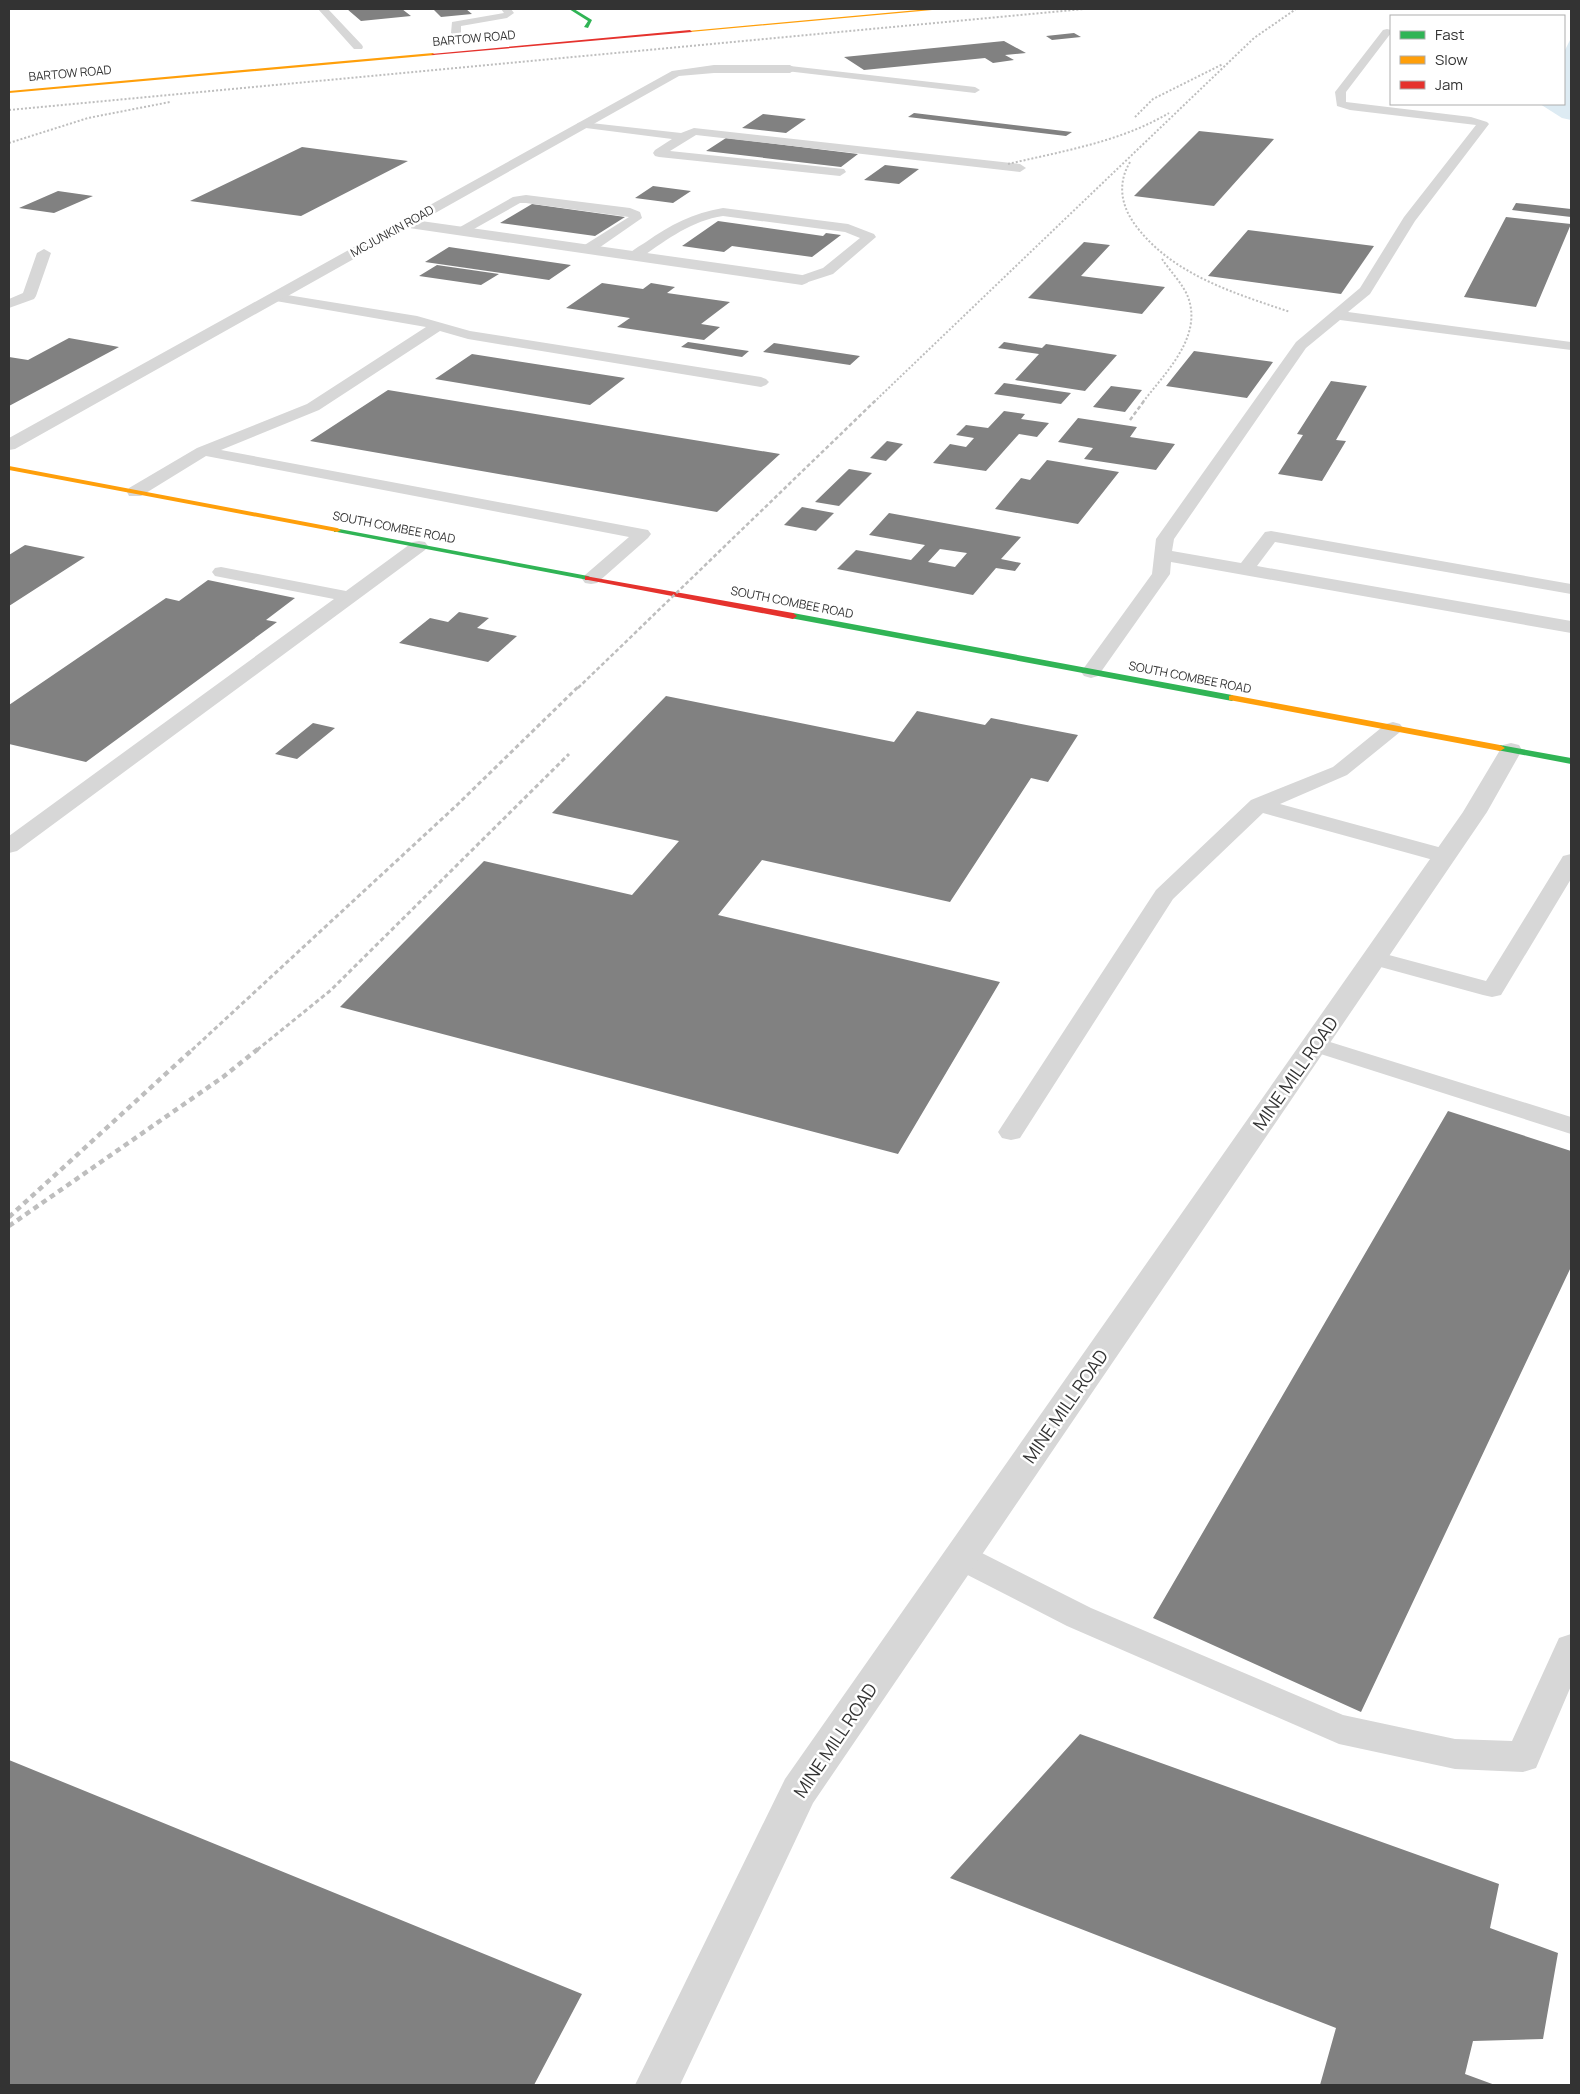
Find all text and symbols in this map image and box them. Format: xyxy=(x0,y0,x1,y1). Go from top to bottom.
legend xyxy=(1390,15,1565,105)
text: Fast xyxy=(1435,24,1464,45)
street label: BARTOW ROAD xyxy=(432,26,516,50)
text: Slow xyxy=(1435,49,1468,70)
street label: BARTOW ROAD xyxy=(28,61,112,85)
text: Jam xyxy=(1435,74,1463,95)
street label: MCJUNKIN ROAD xyxy=(347,201,437,261)
street label: SOUTH COMBEE ROAD xyxy=(331,507,457,547)
street label: SOUTH COMBEE ROAD xyxy=(729,582,855,622)
street label: SOUTH COMBEE ROAD xyxy=(1127,657,1253,697)
street label: MINE MILL ROAD xyxy=(1247,1011,1343,1135)
street label: MINE MILL ROAD xyxy=(1017,1344,1113,1468)
street label: MINE MILL ROAD xyxy=(788,1678,882,1802)

